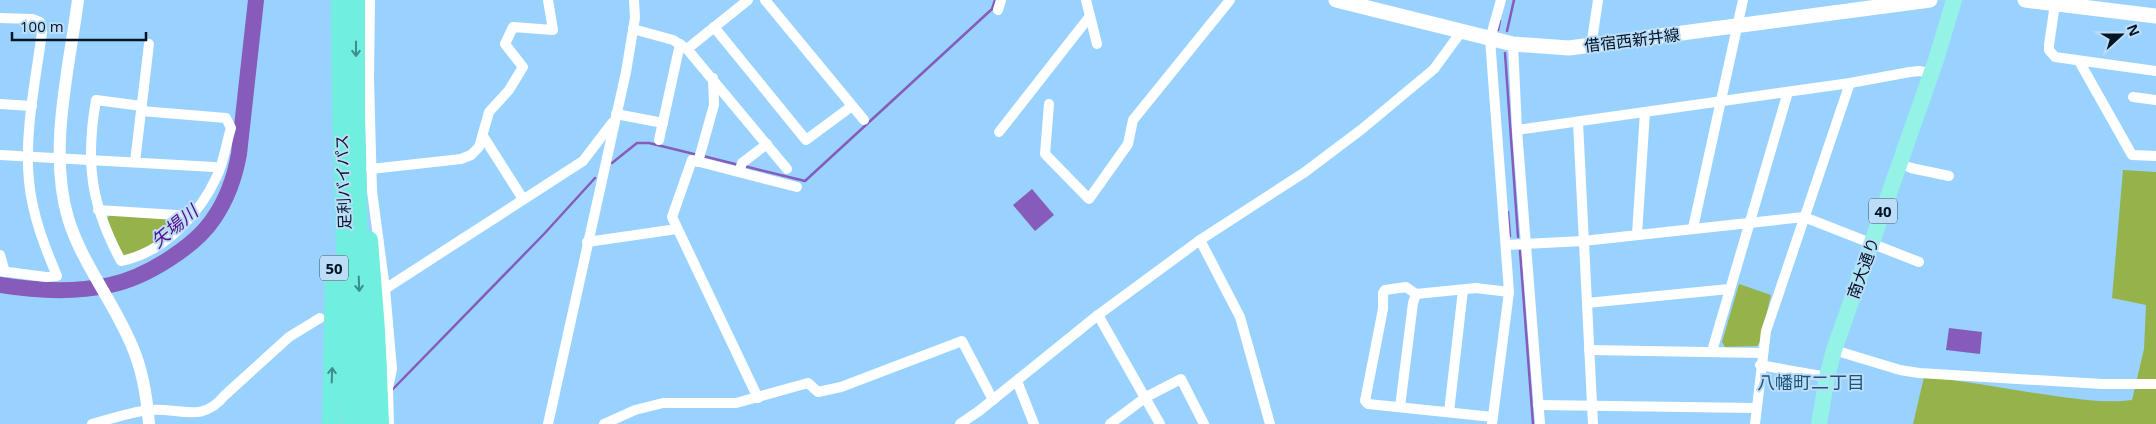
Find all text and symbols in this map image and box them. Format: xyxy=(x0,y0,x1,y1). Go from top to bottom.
scale bar xyxy=(12,10,146,42)
north arrow xyxy=(2096,10,2146,60)
text: 100 m xyxy=(20,16,64,36)
text: N xyxy=(2123,21,2145,39)
street label: 借宿西新井線 xyxy=(1583,23,1681,57)
one-way arrow xyxy=(351,40,361,56)
street label: 足利バイパス xyxy=(330,134,356,230)
water label: 矢場川 xyxy=(146,198,204,253)
road number: 40 xyxy=(1869,198,1897,224)
street label: 南大通り xyxy=(1842,234,1884,302)
road number: 50 xyxy=(320,256,348,280)
one-way arrow xyxy=(354,276,364,292)
one-way arrow xyxy=(327,368,337,384)
district label: 八幡町二丁目 xyxy=(1757,370,1865,394)

